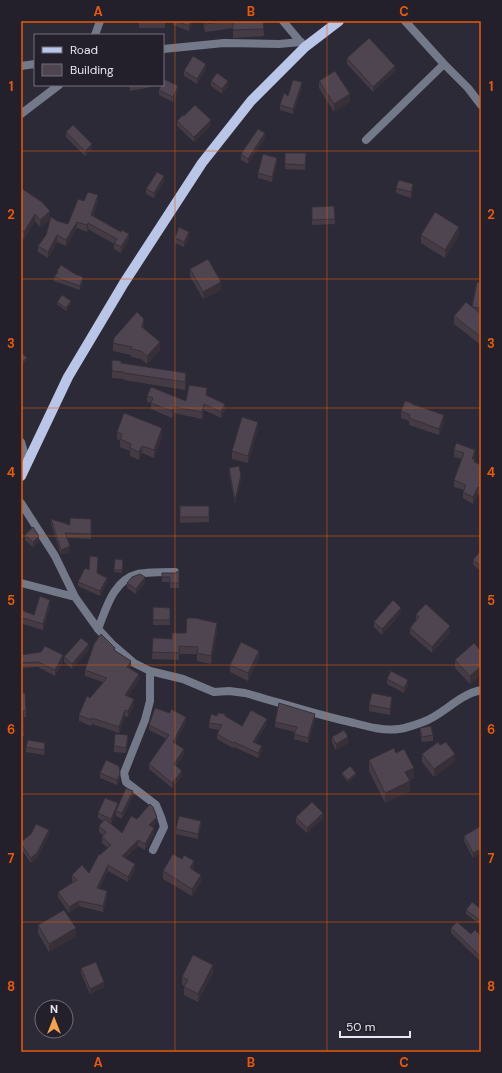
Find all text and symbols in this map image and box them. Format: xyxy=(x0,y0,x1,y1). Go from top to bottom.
text: A xyxy=(93,3,103,20)
text: B xyxy=(247,3,255,20)
text: C xyxy=(399,3,409,20)
legend xyxy=(34,34,164,86)
text: Road xyxy=(70,42,98,58)
text: Building xyxy=(70,62,114,78)
text: 1 xyxy=(9,78,13,95)
text: 1 xyxy=(489,78,493,95)
text: 2 xyxy=(7,206,15,223)
text: 2 xyxy=(487,206,495,223)
text: 3 xyxy=(7,335,15,352)
text: 3 xyxy=(487,335,495,352)
text: 4 xyxy=(7,464,15,481)
text: 4 xyxy=(487,464,495,481)
text: 5 xyxy=(7,592,15,609)
text: 5 xyxy=(487,592,495,609)
text: 6 xyxy=(7,721,15,738)
text: 6 xyxy=(487,721,495,738)
text: 7 xyxy=(8,850,15,867)
text: 7 xyxy=(488,850,495,867)
text: 8 xyxy=(7,978,15,995)
text: 8 xyxy=(487,978,495,995)
north arrow xyxy=(34,999,74,1039)
text: N xyxy=(50,1002,58,1016)
scale bar xyxy=(340,1013,410,1039)
text: 50 m xyxy=(346,1019,375,1035)
text: A xyxy=(93,1054,103,1071)
text: B xyxy=(247,1054,255,1071)
text: C xyxy=(399,1054,409,1071)

